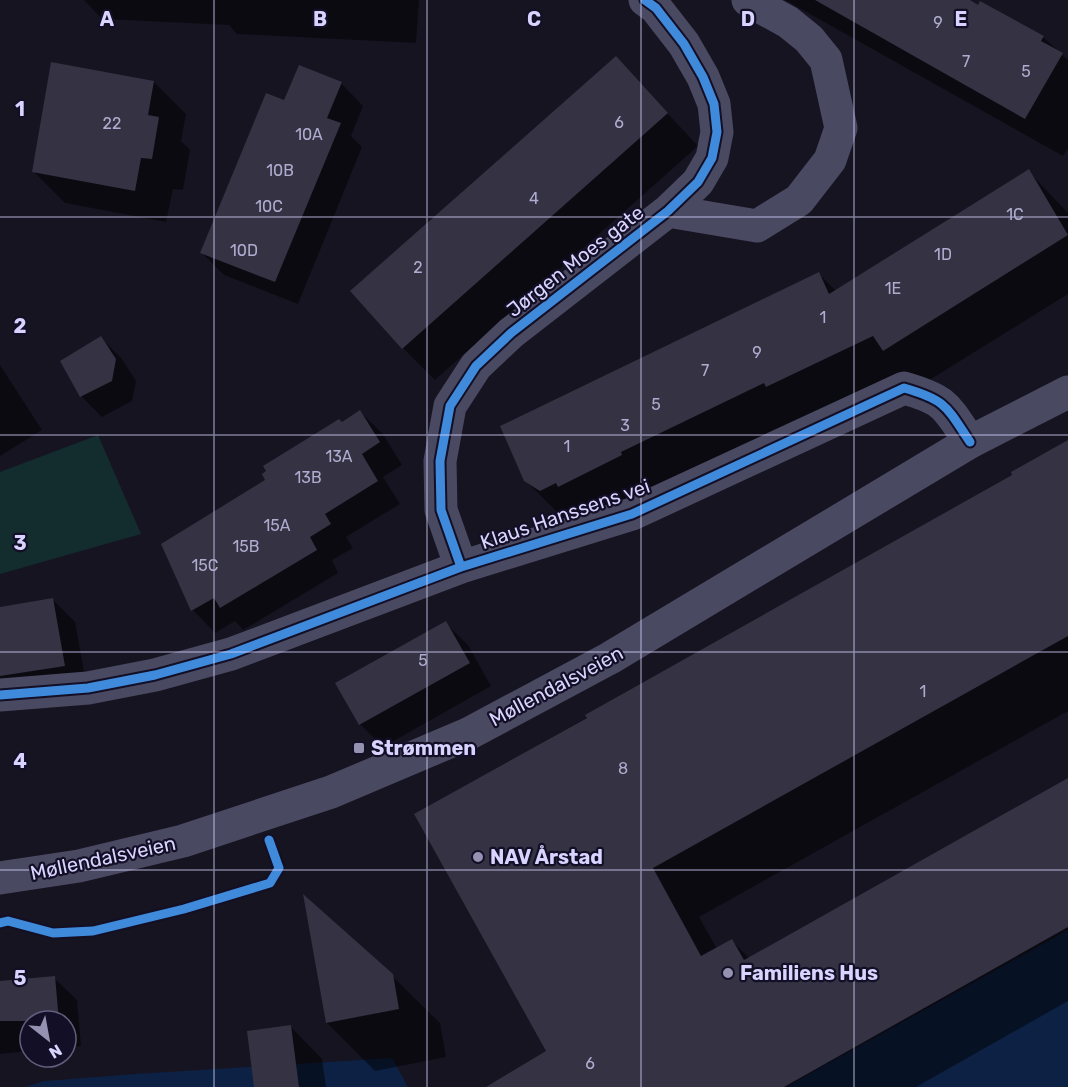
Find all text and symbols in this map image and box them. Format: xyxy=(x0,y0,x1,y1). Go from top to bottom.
text: A xyxy=(100,7,115,31)
text: B xyxy=(313,7,327,31)
text: C xyxy=(527,7,541,31)
text: D xyxy=(741,7,755,31)
text: E xyxy=(955,7,967,31)
house number: 9 xyxy=(933,13,943,32)
house number: 7 xyxy=(962,52,970,71)
house number: 5 xyxy=(1021,62,1031,81)
text: 1 xyxy=(15,97,25,121)
house number: 6 xyxy=(614,113,624,132)
house number: 22 xyxy=(103,114,121,133)
house number: 10A xyxy=(295,125,323,144)
house number: 10B xyxy=(266,161,294,180)
house number: 4 xyxy=(529,189,539,208)
house number: 10C xyxy=(255,197,283,216)
street label: Jørgen Moes gate xyxy=(502,200,648,322)
house number: 1C xyxy=(1006,205,1024,224)
house number: 10D xyxy=(230,241,258,260)
house number: 1D xyxy=(934,245,952,264)
house number: 2 xyxy=(413,258,423,277)
house number: 1E xyxy=(885,279,901,298)
house number: 1 xyxy=(820,308,826,327)
text: 2 xyxy=(14,314,27,338)
house number: 9 xyxy=(752,343,762,362)
house number: 7 xyxy=(701,361,709,380)
house number: 5 xyxy=(651,395,661,414)
house number: 3 xyxy=(620,416,630,435)
house number: 1 xyxy=(564,437,570,456)
house number: 13A xyxy=(325,447,353,466)
house number: 13B xyxy=(294,468,322,487)
street label: Klaus Hanssens vei xyxy=(477,474,653,554)
house number: 15A xyxy=(263,516,291,535)
text: 3 xyxy=(13,531,27,555)
house number: 15B xyxy=(232,537,260,556)
house number: 15C xyxy=(191,556,219,575)
street label: Møllendalsveien xyxy=(485,641,627,731)
house number: 5 xyxy=(418,651,428,670)
house number: 1 xyxy=(920,682,926,701)
place label: Strømmen xyxy=(371,736,476,760)
marker: Strømmen xyxy=(352,741,366,755)
text: 4 xyxy=(13,749,27,773)
house number: 8 xyxy=(618,759,628,778)
street label: Møllendalsveien xyxy=(28,831,178,885)
place label: NAV Årstad xyxy=(490,845,603,869)
marker: NAV Årstad xyxy=(471,850,485,864)
place label: Familiens Hus xyxy=(740,961,878,985)
text: 5 xyxy=(14,966,27,990)
marker: Familiens Hus xyxy=(721,966,735,980)
north arrow xyxy=(18,1009,78,1069)
text: N xyxy=(46,1040,65,1063)
house number: 6 xyxy=(585,1054,595,1073)

